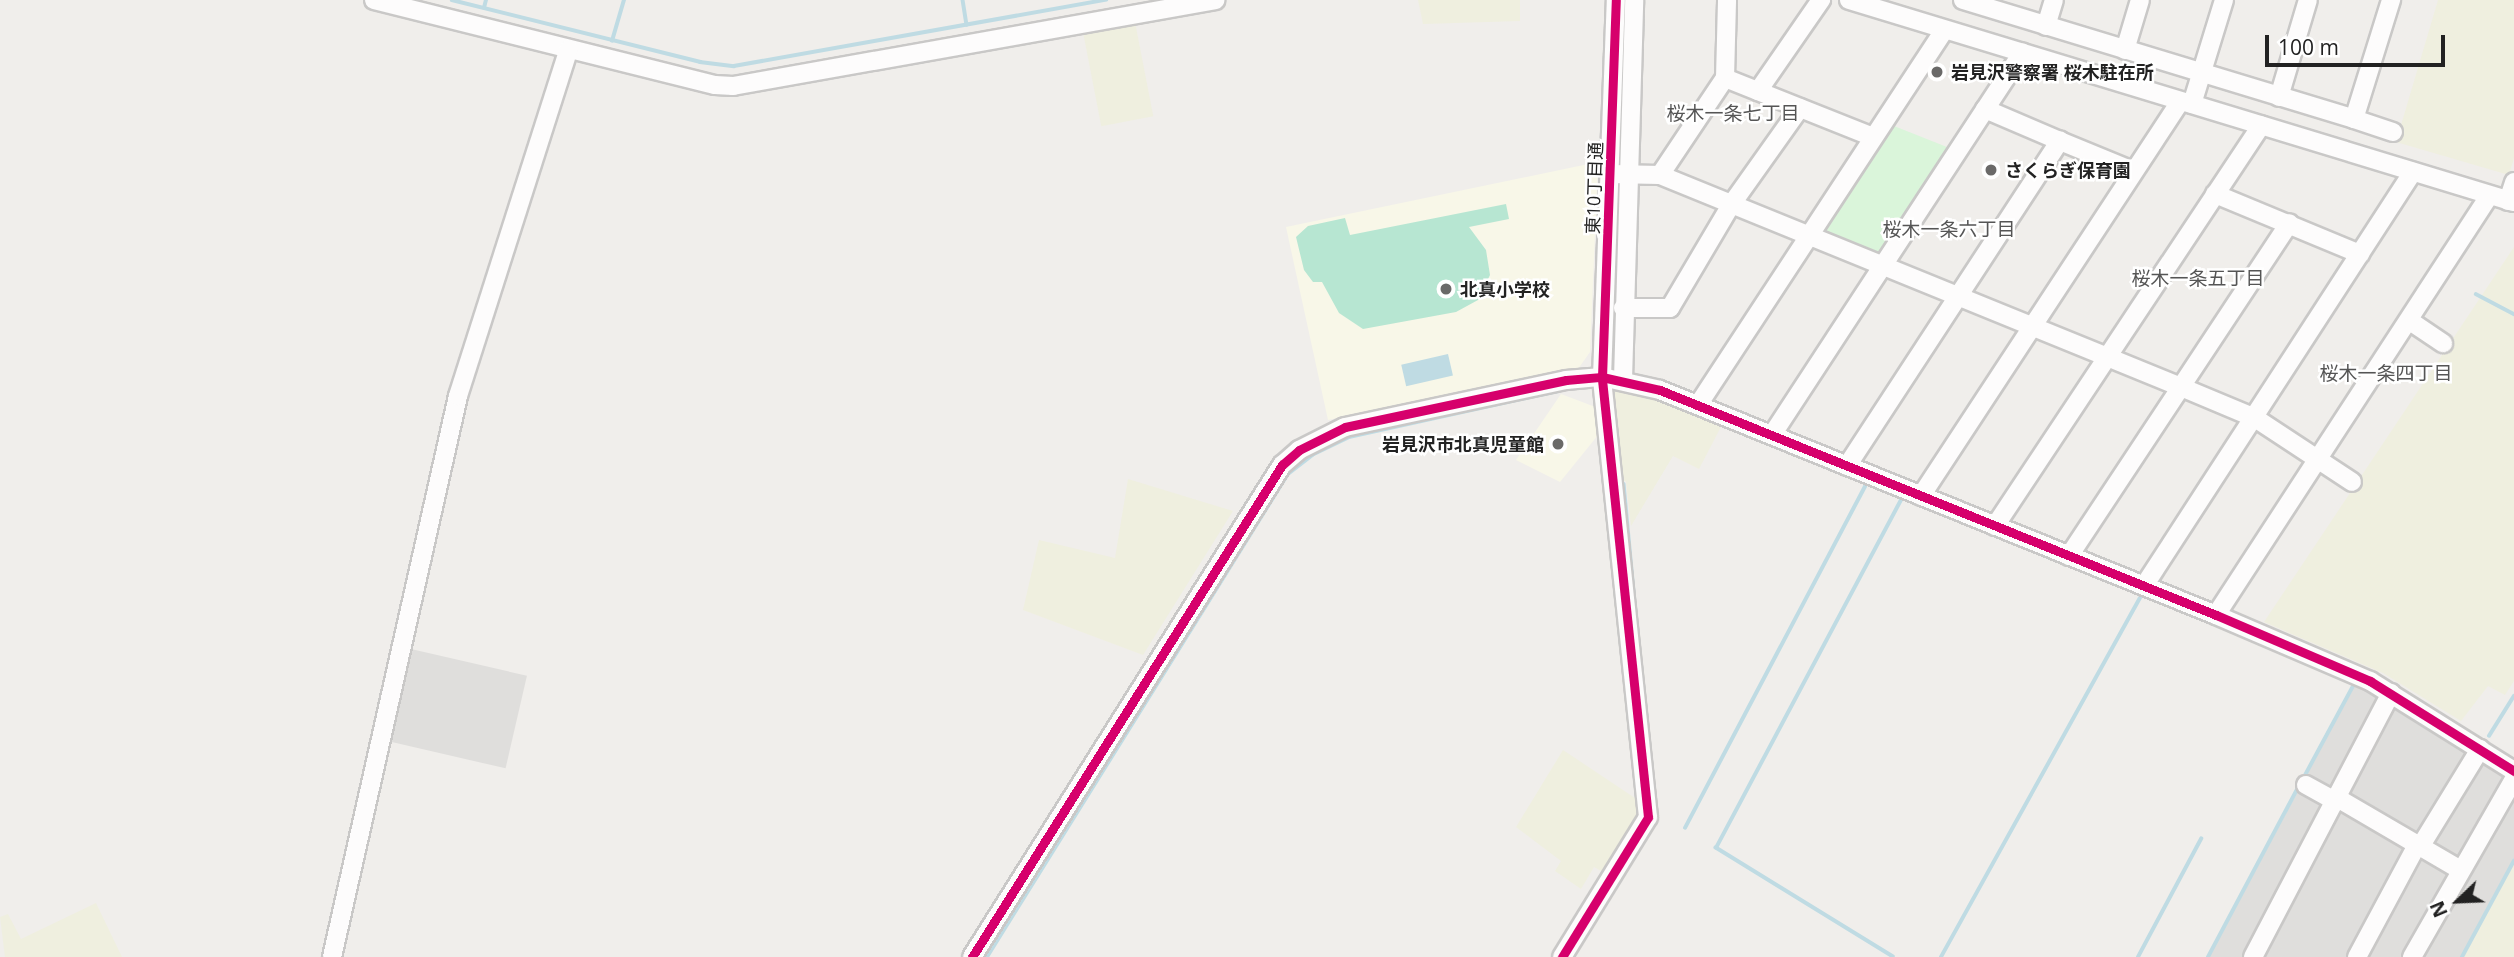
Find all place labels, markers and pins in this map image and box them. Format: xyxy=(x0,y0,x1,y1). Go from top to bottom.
place label: 岩見沢警察署 桜木駐在所 xyxy=(1951,61,2154,83)
marker: 岩見沢警察署 桜木駐在所 xyxy=(1929,64,1945,80)
place label: さくらぎ保育園 xyxy=(2005,159,2131,181)
marker: さくらぎ保育園 xyxy=(1983,162,1999,178)
place label: 北真小学校 xyxy=(1460,278,1550,300)
marker: 北真小学校 xyxy=(1438,281,1454,297)
place label: 岩見沢市北真児童館 xyxy=(1382,433,1544,455)
marker: 岩見沢市北真児童館 xyxy=(1550,436,1566,452)

